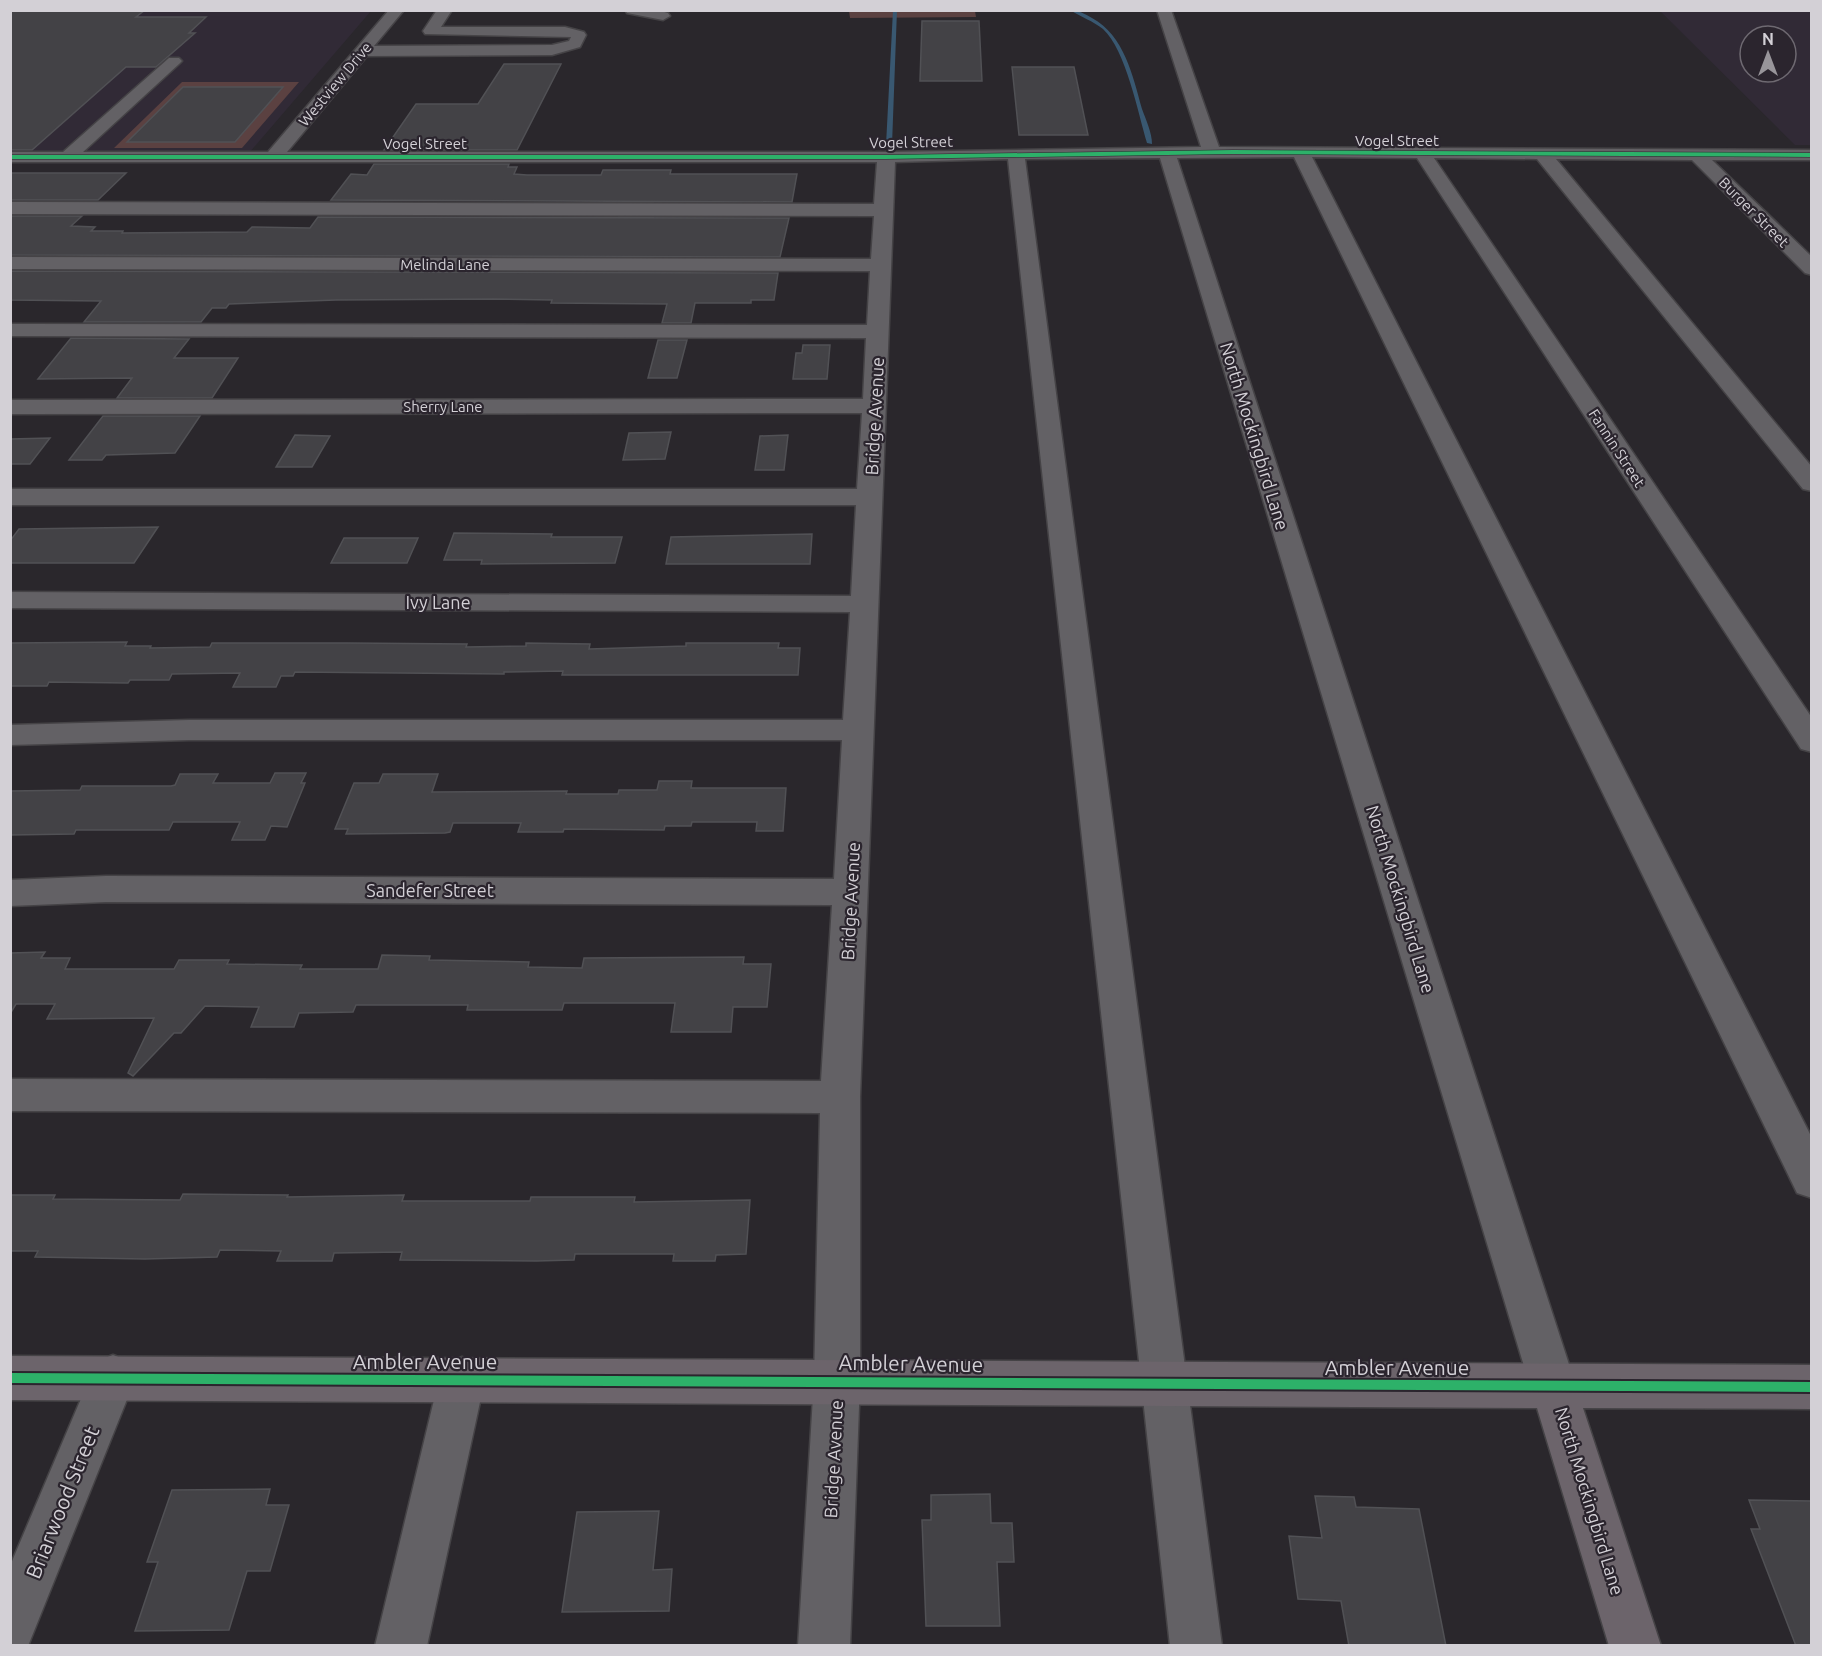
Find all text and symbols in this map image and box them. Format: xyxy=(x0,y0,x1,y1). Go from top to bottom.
north arrow xyxy=(1738,24,1798,84)
text: N xyxy=(1762,30,1774,48)
street label: Westview Drive xyxy=(295,39,375,129)
street label: Vogel Street xyxy=(1355,132,1439,149)
street label: Vogel Street xyxy=(869,133,953,151)
street label: Vogel Street xyxy=(383,135,467,152)
street label: Burger Street xyxy=(1716,174,1792,250)
street label: Melinda Lane xyxy=(400,256,490,273)
street label: North Mockingbird Lane xyxy=(1217,340,1293,532)
street label: Bridge Avenue xyxy=(861,356,887,476)
street label: Sherry Lane xyxy=(403,398,483,415)
street label: Fannin Street xyxy=(1585,406,1649,490)
street label: Ivy Lane xyxy=(405,592,471,612)
street label: North Mockingbird Lane xyxy=(1363,803,1439,995)
street label: Bridge Avenue xyxy=(837,841,863,961)
street label: Sandefer Street xyxy=(366,880,494,900)
street label: Ambler Avenue xyxy=(353,1349,497,1373)
street label: Ambler Avenue xyxy=(838,1350,984,1376)
street label: Ambler Avenue xyxy=(1325,1355,1469,1379)
street label: Bridge Avenue xyxy=(820,1399,846,1519)
street label: North Mockingbird Lane xyxy=(1552,1405,1628,1597)
street label: Briarwood Street xyxy=(21,1422,103,1582)

